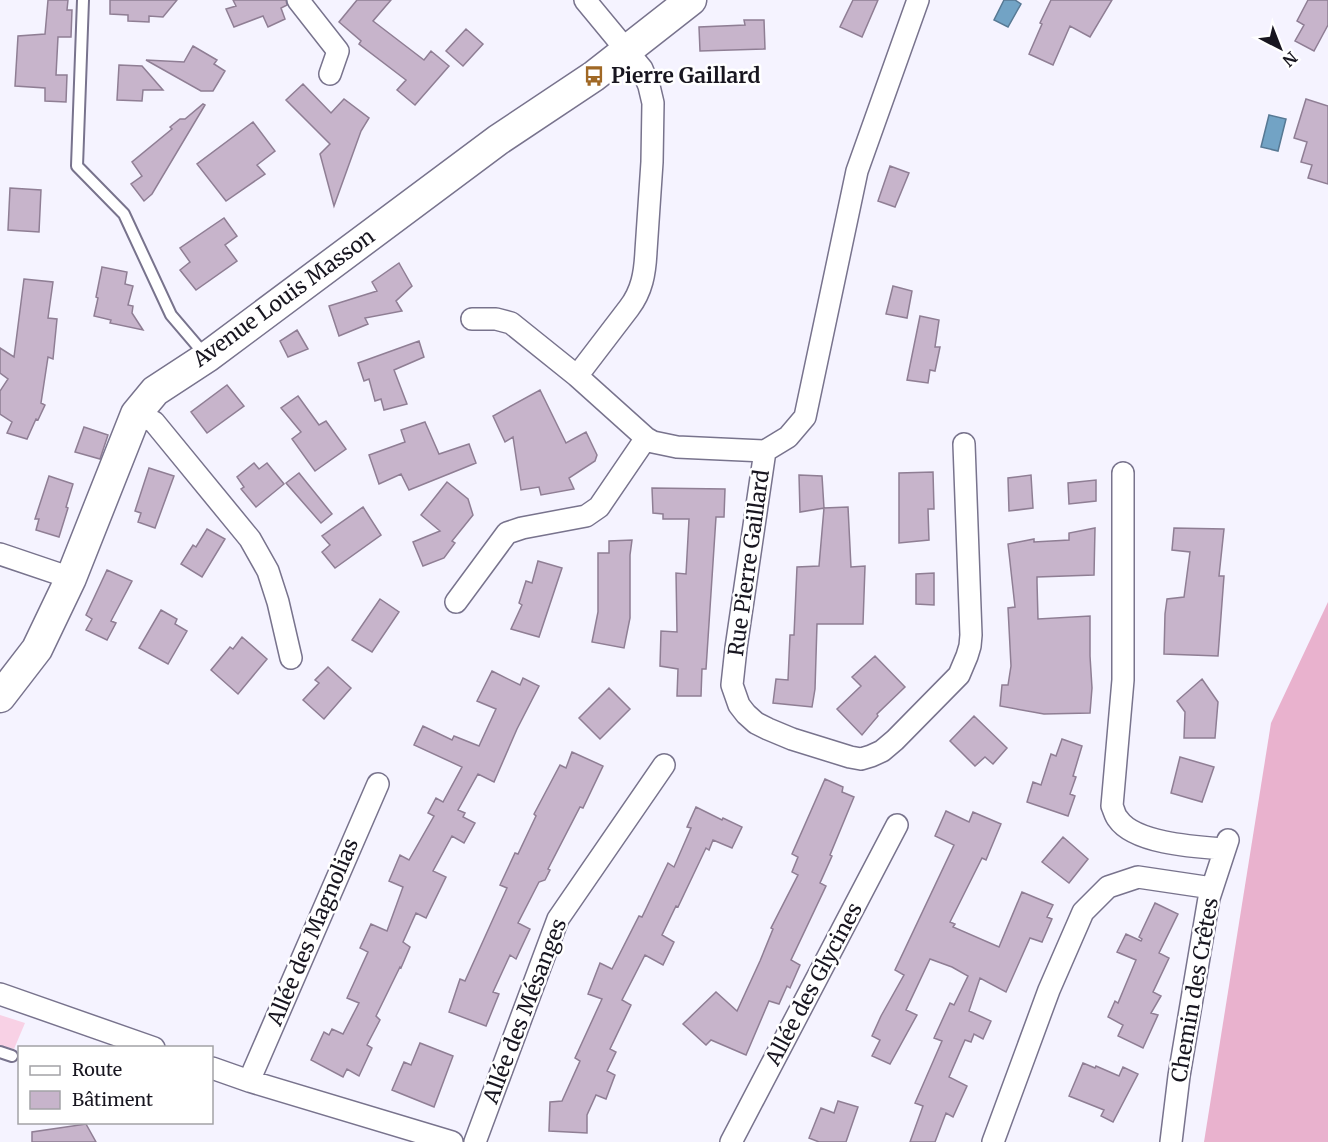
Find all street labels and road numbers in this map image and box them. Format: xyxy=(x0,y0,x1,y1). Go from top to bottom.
street label: Avenue Louis Masson xyxy=(187,223,380,373)
street label: Rue Pierre Gaillard xyxy=(722,468,775,658)
street label: Allée des Magnolias xyxy=(261,834,364,1030)
street label: Chemin des Crêtes xyxy=(1165,896,1224,1084)
street label: Allée des Glycines xyxy=(759,898,868,1071)
street label: Allée des Mésanges xyxy=(476,914,572,1108)

